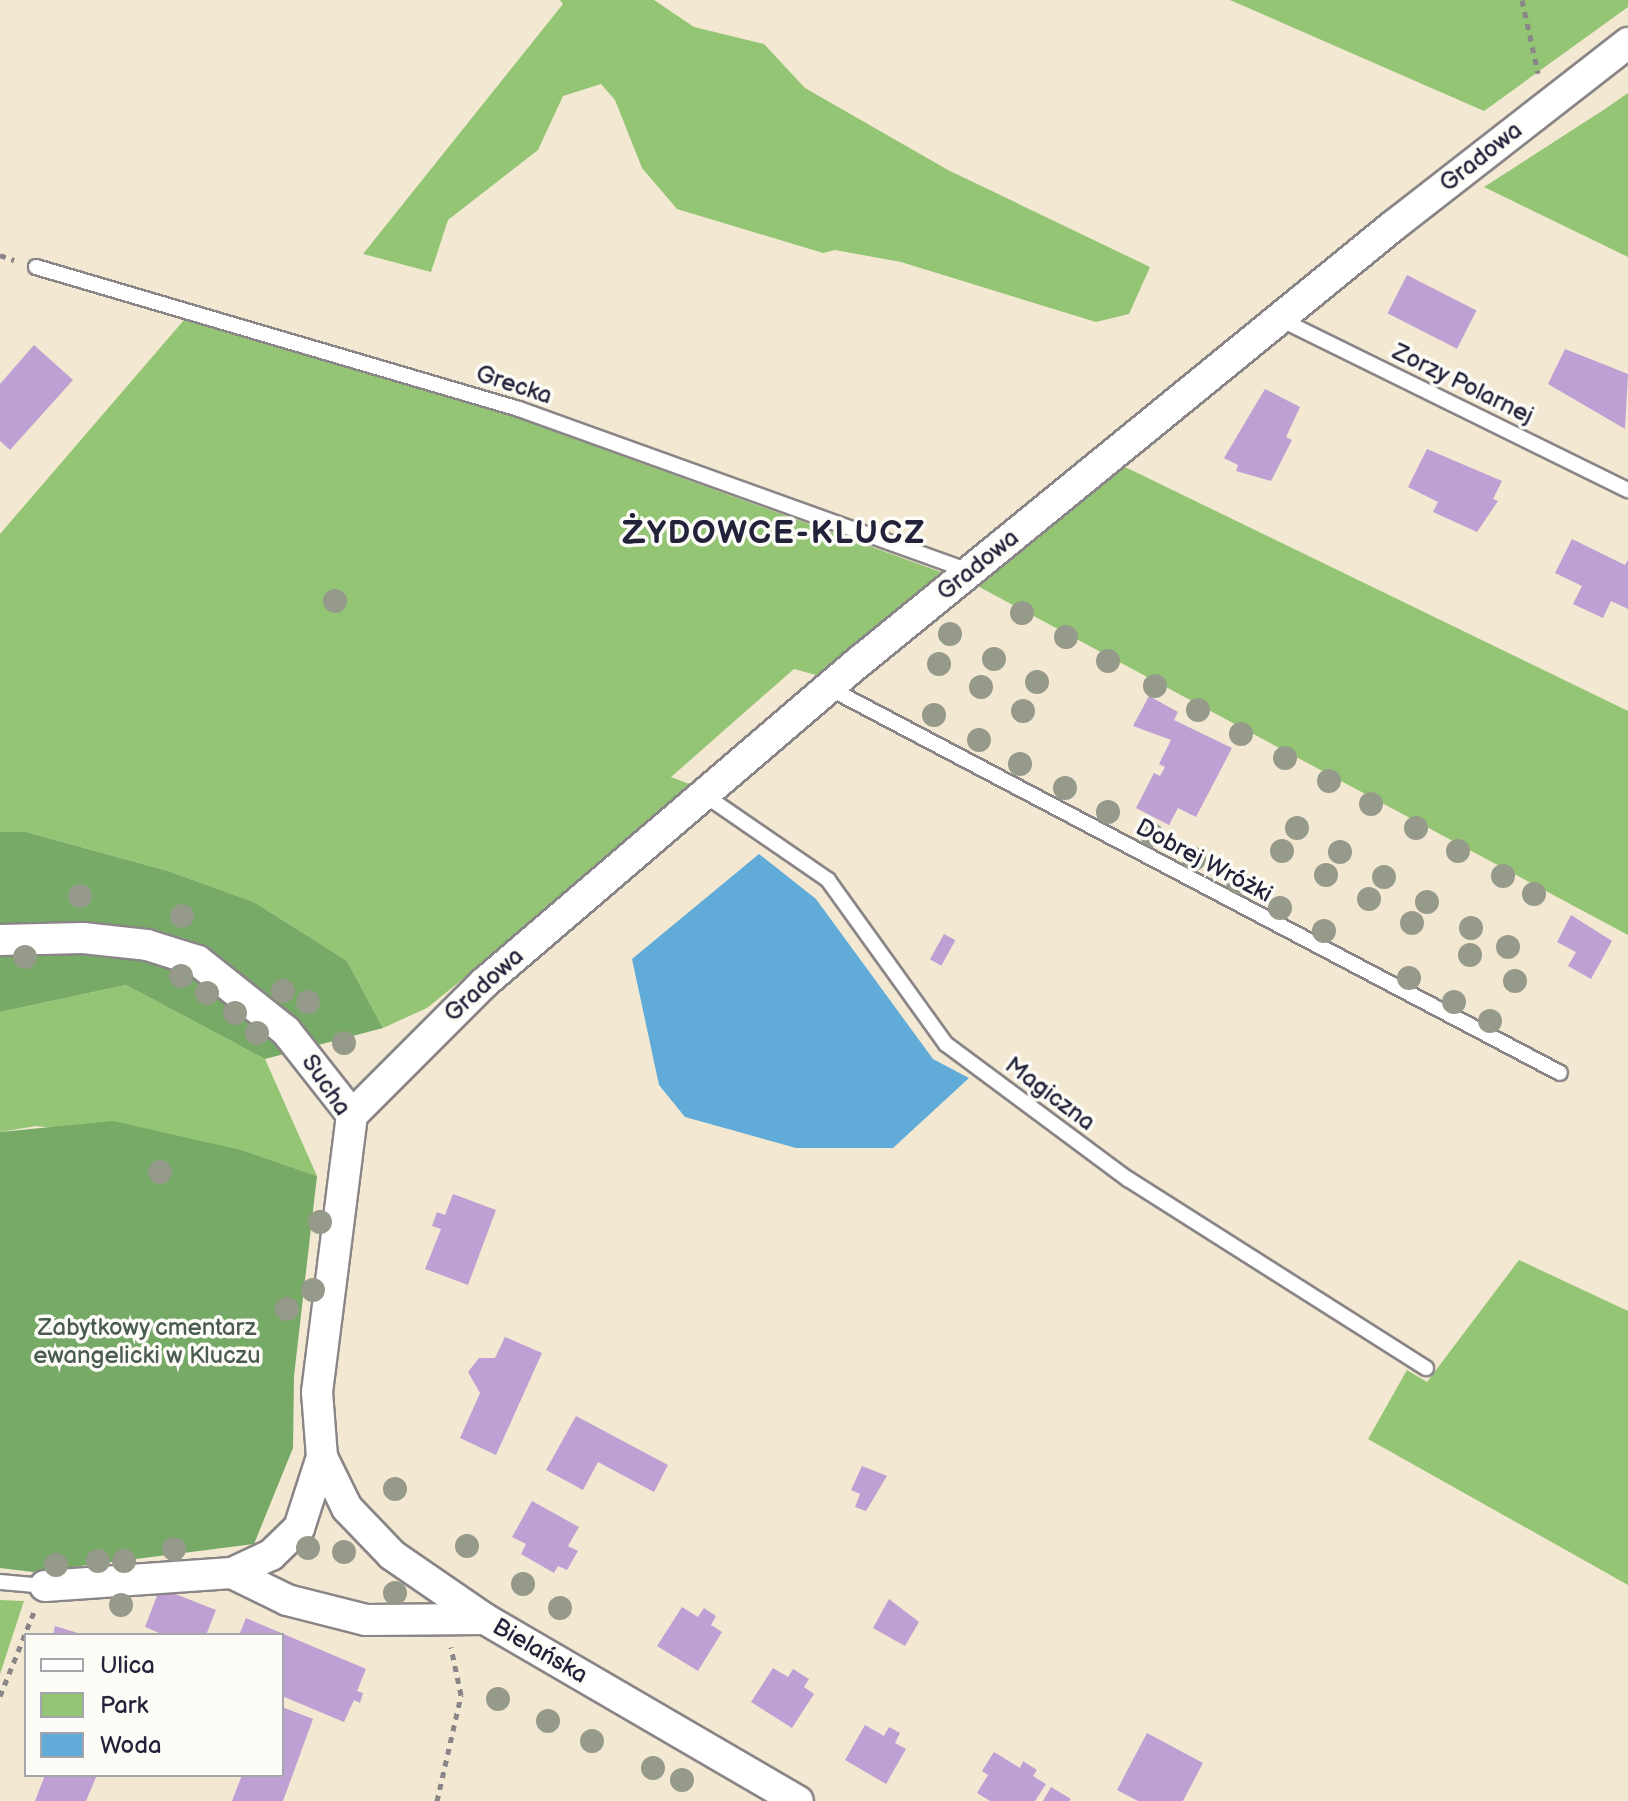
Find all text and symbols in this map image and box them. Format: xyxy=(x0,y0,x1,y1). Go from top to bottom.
street label: Gradowa xyxy=(1434,116,1528,198)
street label: Zorzy Polarnej xyxy=(1387,337,1539,431)
street label: Grecka xyxy=(472,359,556,411)
district label: ŻYDOWCE-KLUCZ xyxy=(622,515,926,553)
street label: Gradowa xyxy=(931,523,1025,607)
street label: Dobrej Wróżki xyxy=(1130,813,1278,909)
street label: Gradowa xyxy=(438,942,530,1028)
street label: Sucha xyxy=(295,1049,357,1121)
street label: Magiczna xyxy=(999,1051,1101,1137)
park label: Zabytkowy cmentarz ewangelicki w Kluczu xyxy=(33,1314,261,1370)
street label: Bielańska xyxy=(487,1612,593,1690)
legend xyxy=(24,1633,284,1777)
text: Ulica xyxy=(100,1651,155,1680)
text: Park xyxy=(100,1691,148,1720)
text: Woda xyxy=(100,1731,162,1760)

